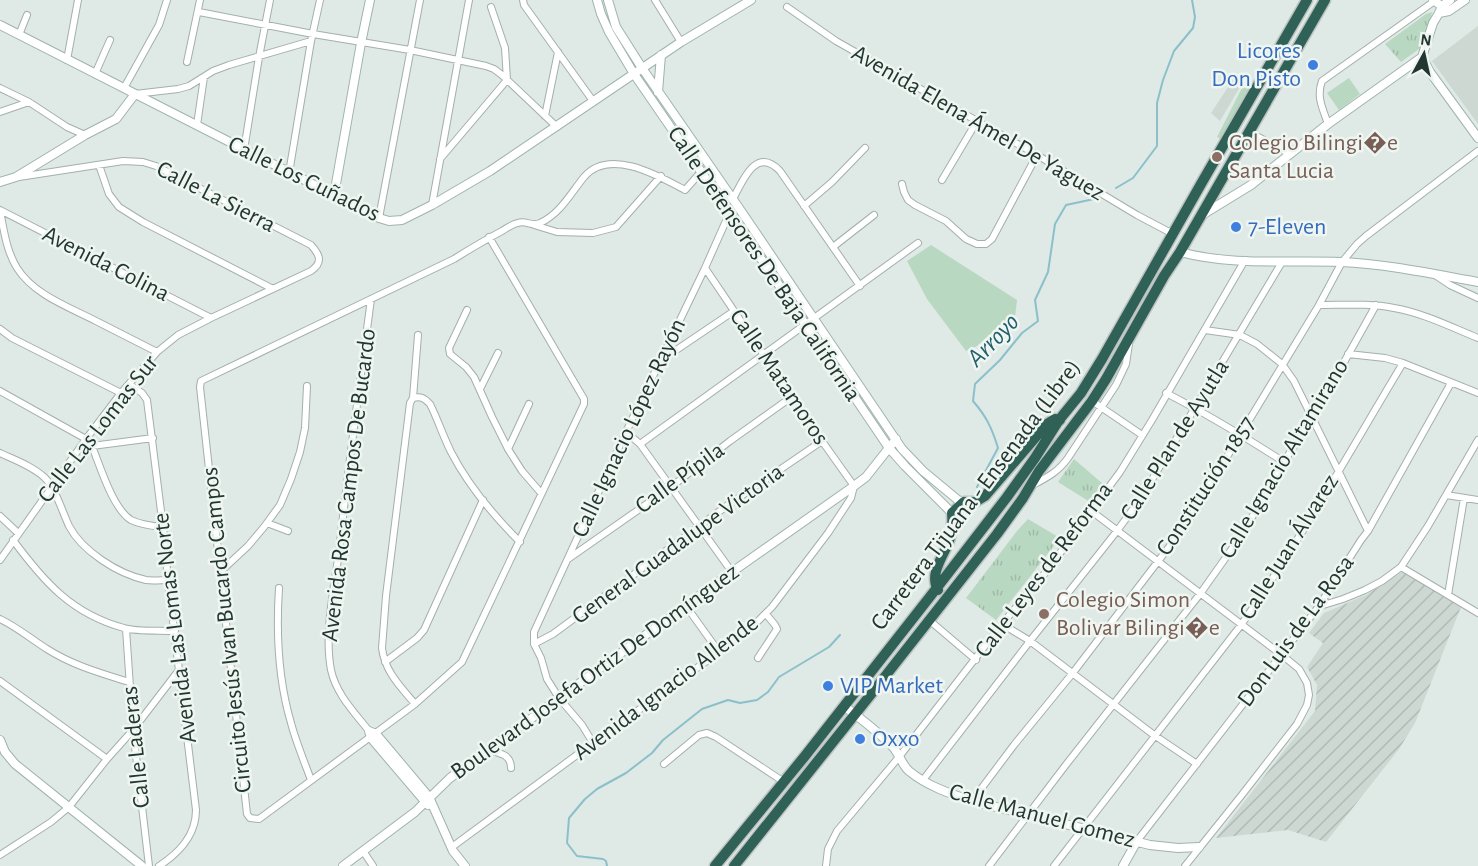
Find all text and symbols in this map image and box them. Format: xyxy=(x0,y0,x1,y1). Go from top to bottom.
north arrow xyxy=(1394,24,1454,84)
text: N xyxy=(1419,31,1433,49)
street label: Avenida Elena Ámel De Yaguez xyxy=(848,39,1110,205)
place label: Licores Don Pisto xyxy=(1211,39,1301,91)
marker: Licores Don Pisto xyxy=(1306,58,1320,72)
street label: Calle Defensores De Baja California xyxy=(663,122,865,406)
place label: Colegio Bilingi�e Santa Lucia xyxy=(1229,131,1398,183)
street label: Calle Los Cuñados xyxy=(224,132,384,226)
marker: Colegio Bilingi�e Santa Lucia xyxy=(1210,150,1224,164)
street label: Calle La Sierra xyxy=(153,157,279,237)
place label: 7-Eleven xyxy=(1248,215,1326,239)
marker: 7-Eleven xyxy=(1229,220,1243,234)
street label: Avenida Colina xyxy=(39,222,173,306)
street label: Calle Matamoros xyxy=(725,305,833,449)
water label: Arroyo xyxy=(961,309,1024,372)
street label: Calle Ignacio López Rayón xyxy=(568,315,690,541)
street label: Avenida Rosa Campos De Bucardo xyxy=(318,327,380,643)
street label: Calle Las Lomas Sur xyxy=(33,351,163,507)
street label: Carretera Tijuana - Ensenada (Libre) xyxy=(866,355,1086,635)
street label: Calle Ignacio Altamirano xyxy=(1215,355,1353,563)
street label: Calle Plan de Ayutla xyxy=(1116,356,1234,524)
street label: Constitución 1857 xyxy=(1152,412,1260,560)
street label: Calle Pípila xyxy=(631,438,729,518)
street label: General Guadalupe Victoria xyxy=(568,459,788,629)
street label: Circuito Jesús Ivan Bucardo Campos xyxy=(198,466,256,794)
street label: Calle Juan Álvarez xyxy=(1233,469,1343,624)
street label: Calle Leyes de Reforma xyxy=(971,478,1117,662)
street label: Avenida Las Lomas Norte xyxy=(149,512,201,744)
street label: Don Luis de La Rosa xyxy=(1233,551,1359,711)
street label: Boulevard Josefa Ortiz De Domínguez xyxy=(447,560,743,784)
place label: Colegio Simon Bolivar Bilingi�e xyxy=(1056,588,1220,640)
marker: Colegio Simon Bolivar Bilingi�e xyxy=(1037,607,1051,621)
street label: Avenida Ignacio Allende xyxy=(569,611,763,765)
place label: VIP Market xyxy=(840,674,943,698)
marker: VIP Market xyxy=(821,679,835,693)
street label: Calle Laderas xyxy=(118,685,154,809)
place label: Oxxo xyxy=(872,727,920,751)
marker: Oxxo xyxy=(853,732,867,746)
street label: Calle Manuel Gomez xyxy=(947,780,1138,852)

